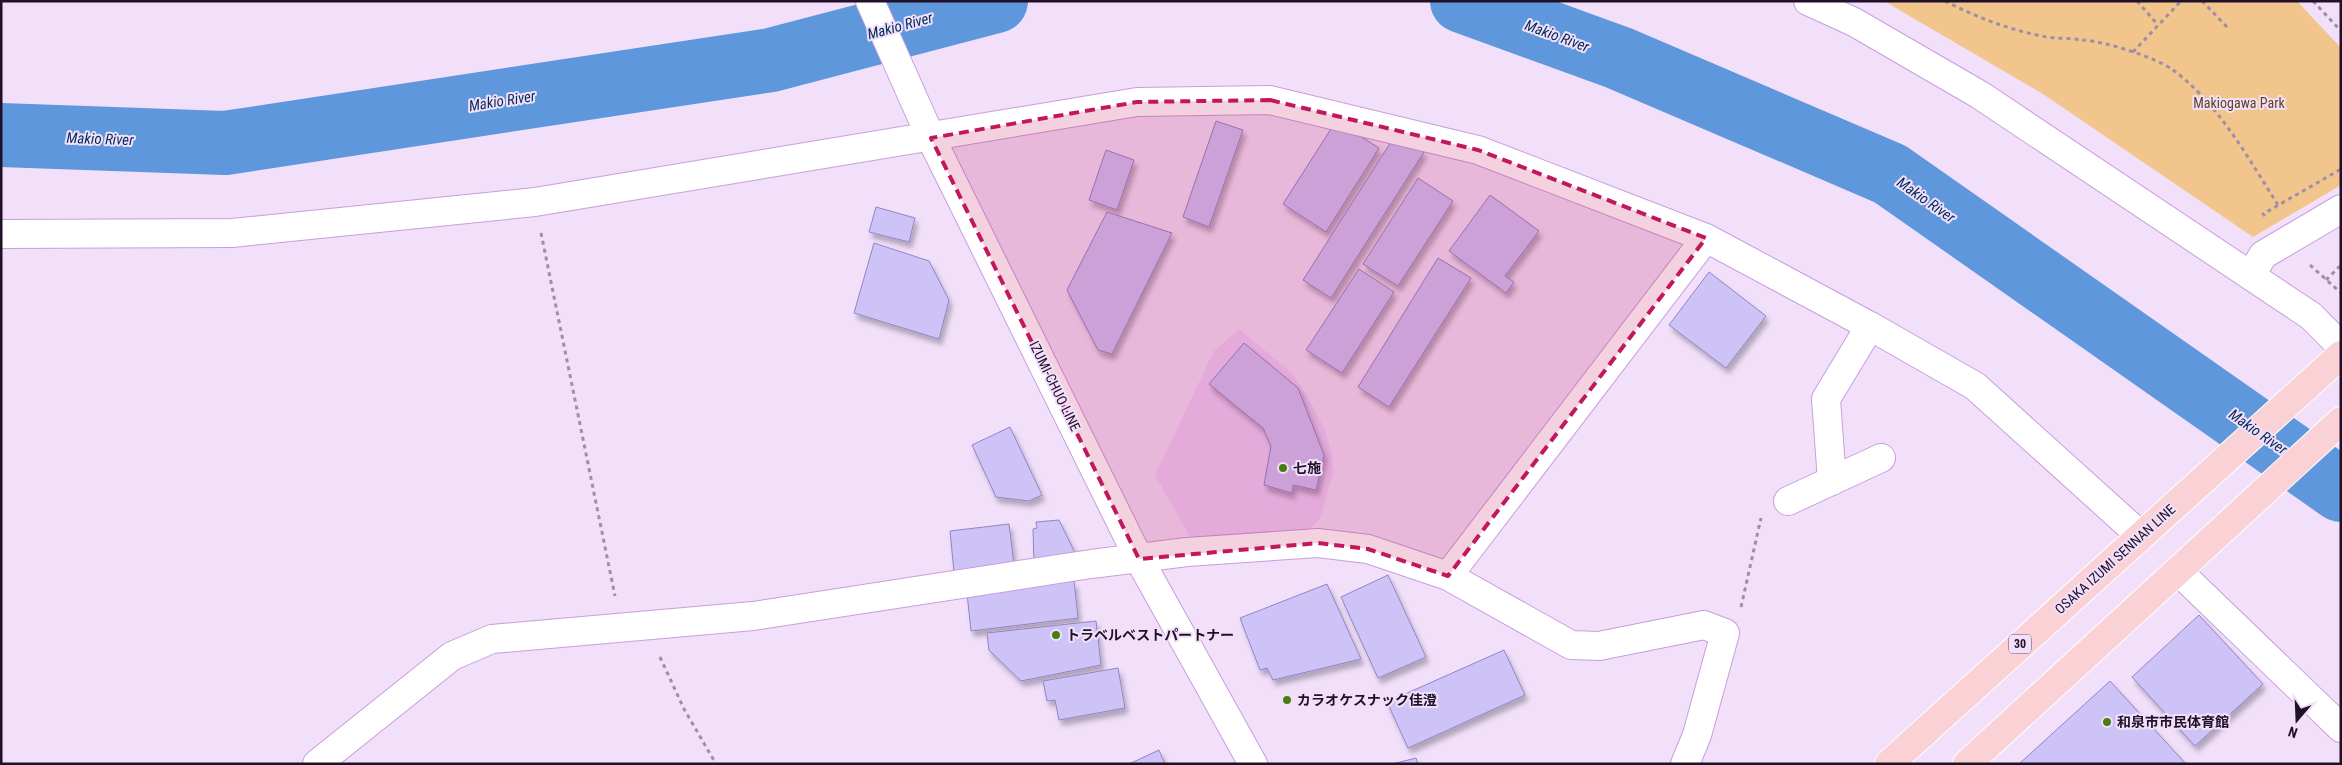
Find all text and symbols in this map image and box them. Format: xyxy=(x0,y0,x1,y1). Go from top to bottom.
water label: Makio River xyxy=(865,8,935,43)
water label: Makio River xyxy=(1522,16,1592,56)
water label: Makio River xyxy=(467,87,537,115)
park label: Makiogawa Park xyxy=(2193,95,2285,111)
water label: Makio River xyxy=(66,129,134,149)
water label: Makio River xyxy=(1893,173,1959,227)
street label: IZUMI-CHUO LINE xyxy=(1026,338,1084,434)
water label: Makio River xyxy=(2225,405,2291,459)
place label: 七施 xyxy=(1293,460,1321,476)
marker: 七施 xyxy=(1277,462,1289,474)
street label: OSAKA IZUMI SENNAN LINE xyxy=(2052,501,2178,617)
place label: トラベルベストパートナー xyxy=(1066,627,1234,643)
marker: トラベルベストパートナー xyxy=(1050,629,1062,641)
road number: 30 xyxy=(2009,634,2031,654)
place label: カラオケスナック佳澄 xyxy=(1297,692,1437,708)
marker: カラオケスナック佳澄 xyxy=(1281,694,1293,706)
north arrow xyxy=(2272,695,2322,745)
place label: 和泉市市民体育館 xyxy=(2117,714,2229,730)
marker: 和泉市市民体育館 xyxy=(2101,716,2113,728)
text: N xyxy=(2286,723,2299,741)

